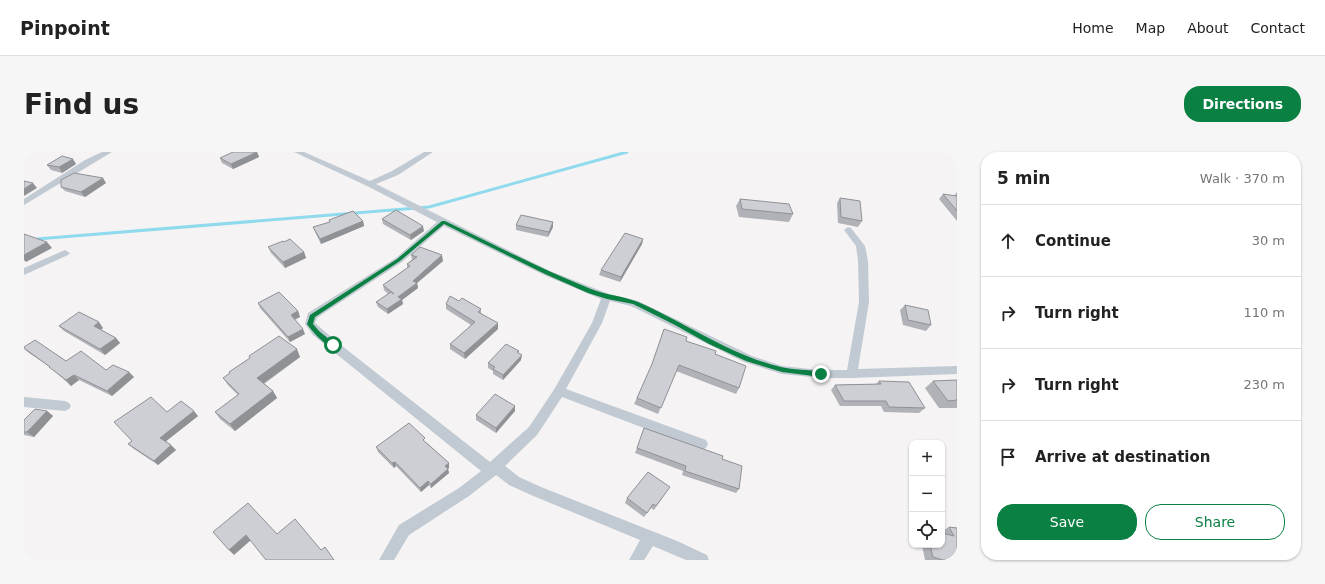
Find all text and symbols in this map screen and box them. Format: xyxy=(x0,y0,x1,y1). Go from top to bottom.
text: Pinpoint xyxy=(20,17,110,39)
text: Home xyxy=(1072,20,1114,36)
text: Map xyxy=(1136,20,1165,36)
text: About xyxy=(1187,20,1229,36)
text: Contact xyxy=(1251,20,1305,36)
button: Directions xyxy=(1184,86,1301,122)
text: Find us xyxy=(24,88,139,121)
text: 5 min xyxy=(997,168,1050,188)
text: Walk · 370 m xyxy=(1200,171,1285,186)
icon: ahead xyxy=(997,230,1019,252)
text: Continue xyxy=(1035,232,1111,250)
text: 30 m xyxy=(1252,233,1285,248)
icon: right xyxy=(997,302,1019,324)
text: Turn right xyxy=(1035,304,1119,322)
text: 110 m xyxy=(1243,305,1285,320)
route start xyxy=(324,336,342,354)
route end xyxy=(812,365,830,383)
icon: right xyxy=(997,374,1019,396)
text: Turn right xyxy=(1035,376,1119,394)
text: 230 m xyxy=(1243,377,1285,392)
map controls xyxy=(909,440,945,548)
button: + xyxy=(909,440,945,476)
icon: arrive xyxy=(997,446,1019,468)
text: Arrive at destination xyxy=(1035,448,1210,466)
button: − xyxy=(909,476,945,512)
button: Save xyxy=(997,504,1137,540)
button: Share xyxy=(1145,504,1285,540)
button: locate xyxy=(909,512,945,548)

